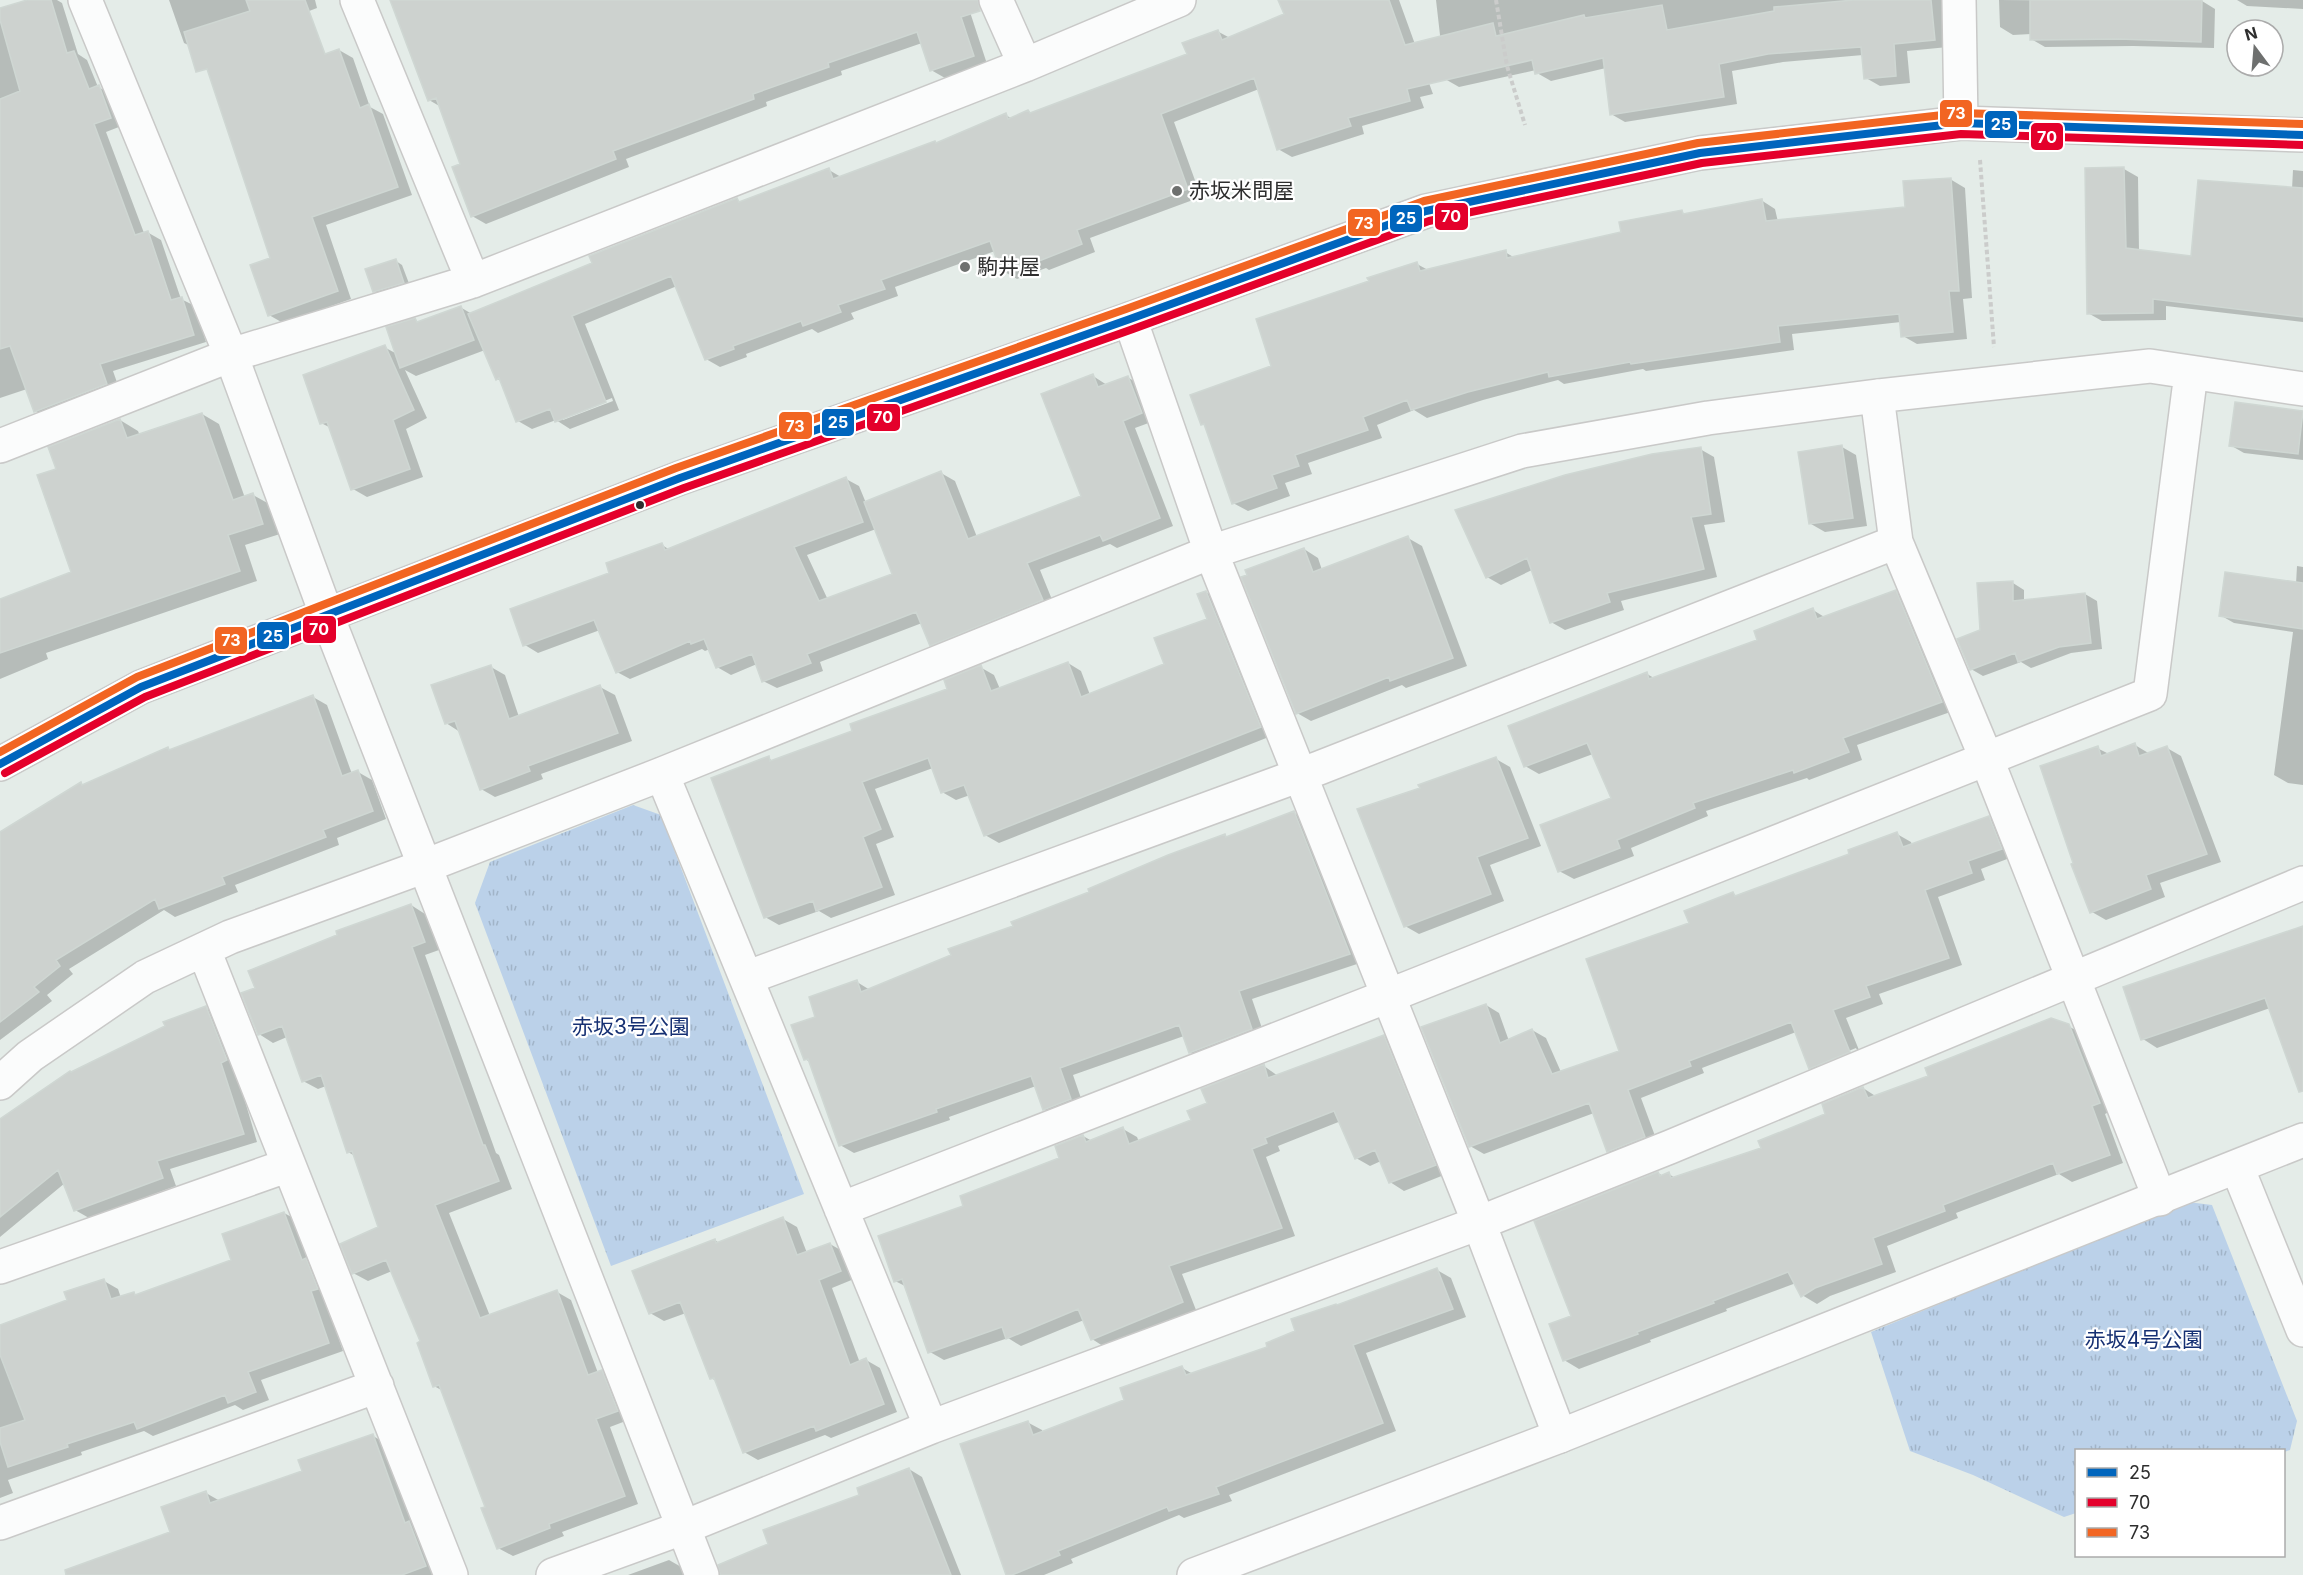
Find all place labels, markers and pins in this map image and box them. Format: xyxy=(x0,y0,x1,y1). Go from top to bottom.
place label: 赤坂米問屋 xyxy=(1189,178,1294,203)
marker: 赤坂米問屋 xyxy=(1170,184,1184,198)
place label: 駒井屋 xyxy=(977,254,1040,279)
marker: 駒井屋 xyxy=(958,260,972,274)
unlabelled marker xyxy=(634,499,646,511)

